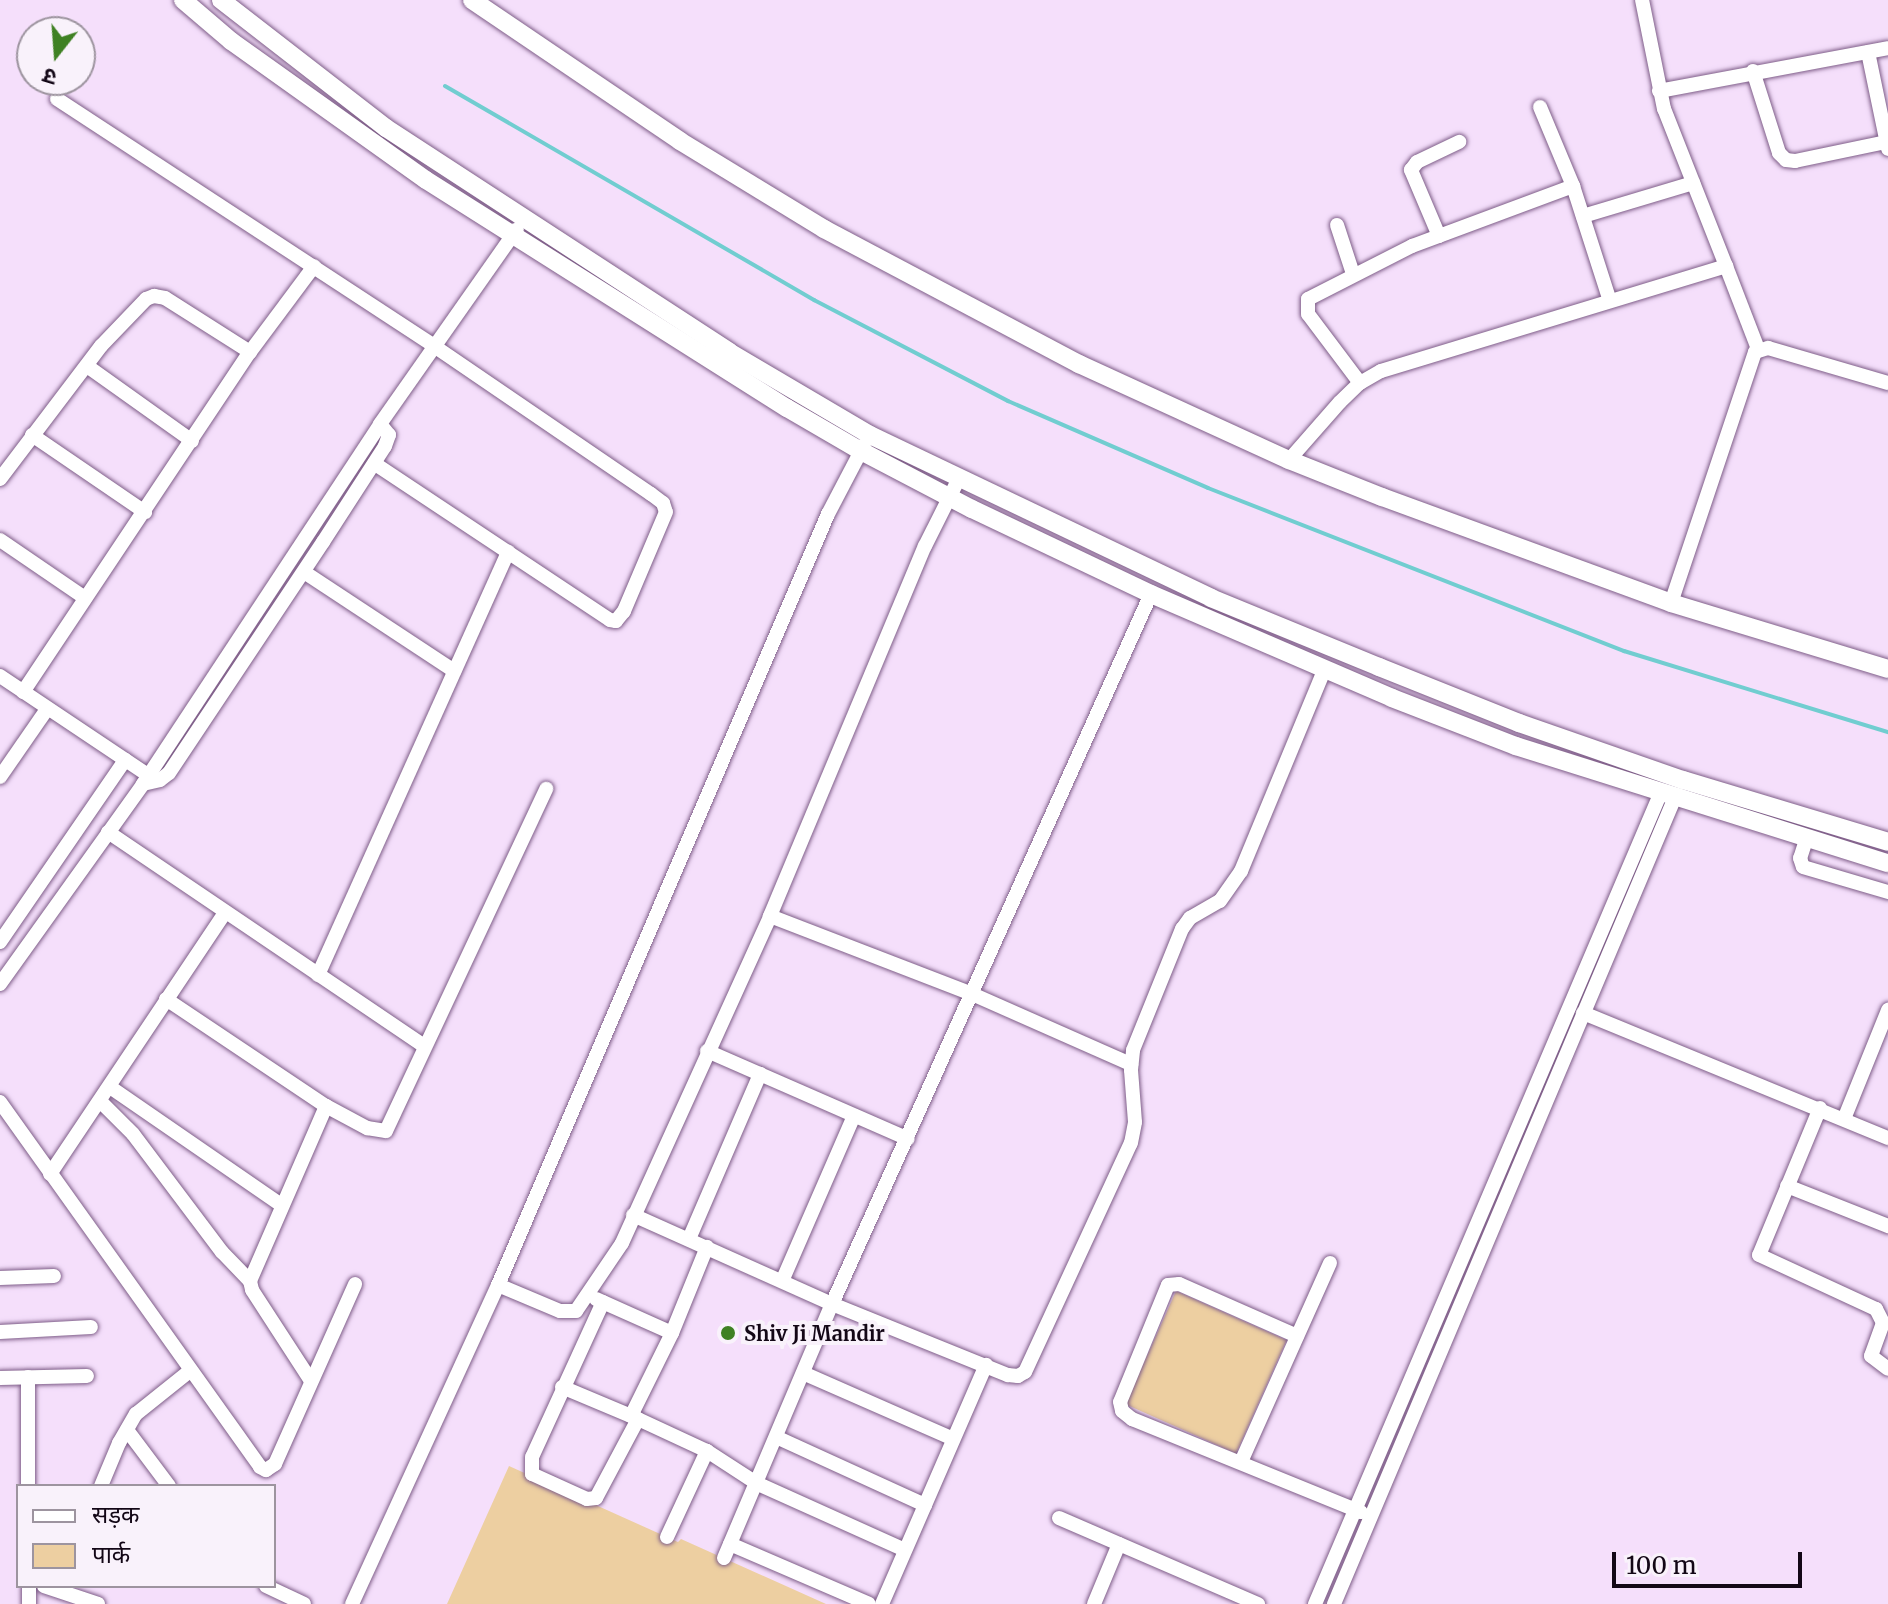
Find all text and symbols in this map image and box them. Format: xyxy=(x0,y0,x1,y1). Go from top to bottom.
north arrow xyxy=(16,16,96,96)
text: उ xyxy=(39,62,60,92)
place label: Shiv Ji Mandir xyxy=(744,1321,885,1345)
marker: Shiv Ji Mandir xyxy=(719,1324,737,1342)
legend xyxy=(16,1484,276,1588)
text: सड़क xyxy=(92,1499,140,1530)
scale bar xyxy=(1616,1536,1806,1586)
text: पार्क xyxy=(92,1539,130,1570)
text: 100 m xyxy=(1626,1550,1696,1581)

